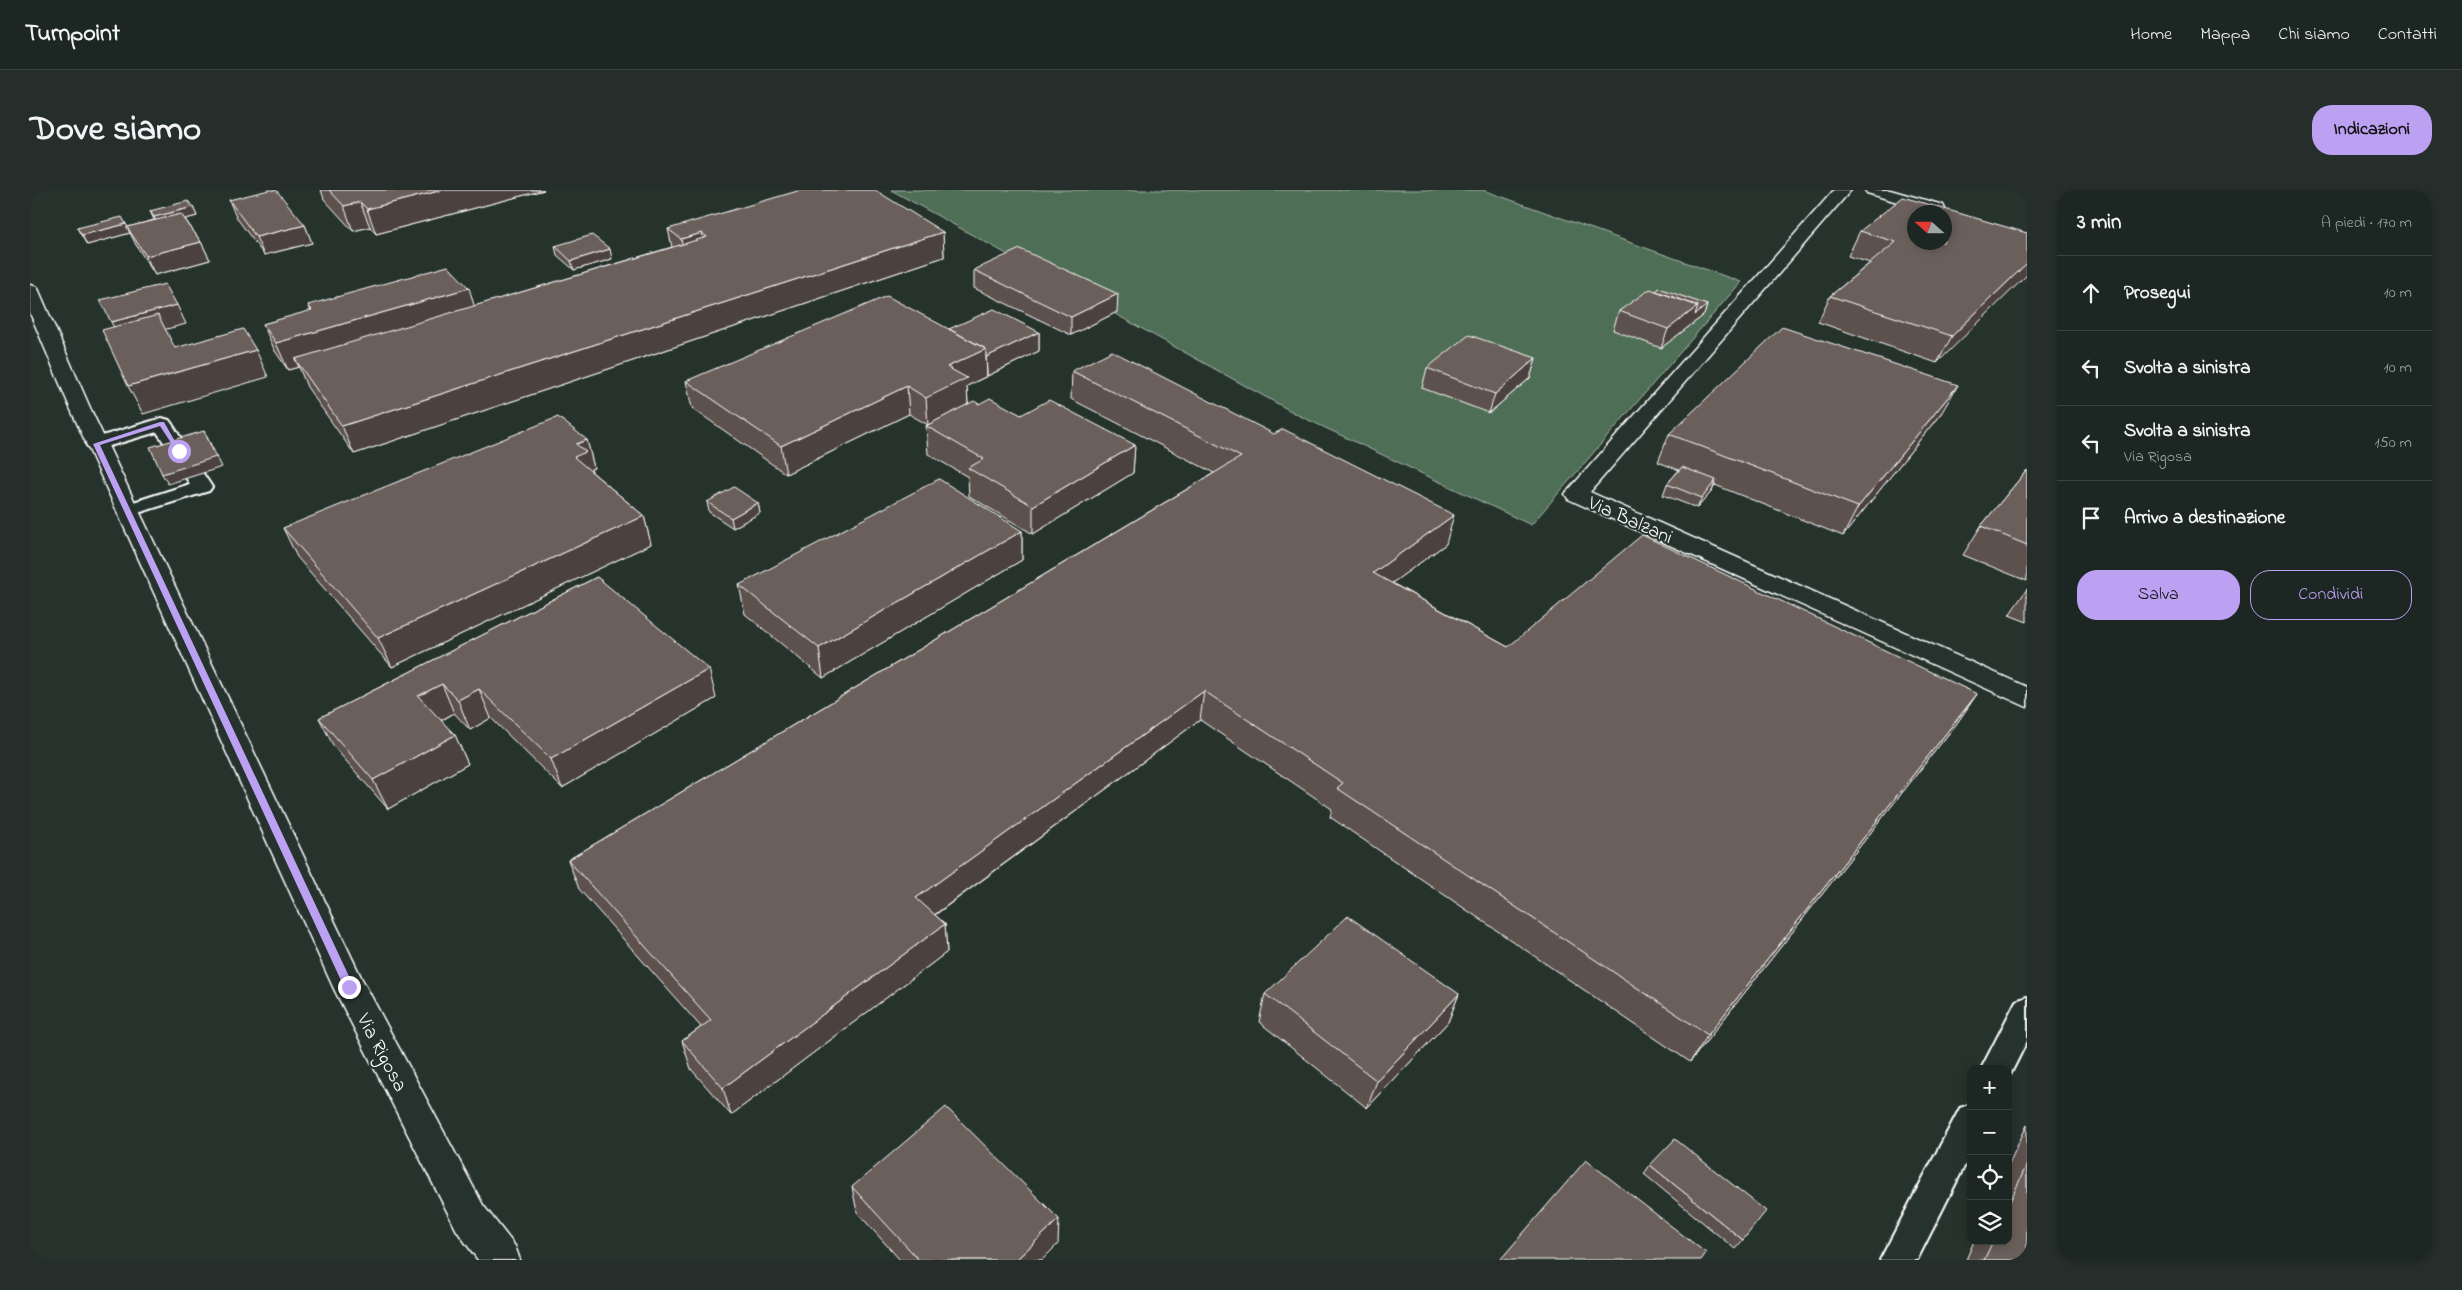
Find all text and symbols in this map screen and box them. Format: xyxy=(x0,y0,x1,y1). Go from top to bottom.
text: Turnpoint xyxy=(25,17,120,52)
text: Home xyxy=(2130,22,2172,48)
text: Mappa xyxy=(2200,22,2250,48)
text: Chi siamo xyxy=(2278,22,2350,48)
text: Contatti xyxy=(2378,22,2437,48)
text: Dove siamo xyxy=(30,105,201,156)
button: Indicazioni xyxy=(2312,105,2432,155)
north arrow xyxy=(1907,205,1952,250)
text: 3 min xyxy=(2077,208,2121,238)
text: A piedi · 170 m xyxy=(2321,211,2412,235)
icon: ahead xyxy=(2077,279,2105,307)
text: Prosegui xyxy=(2124,280,2191,307)
text: 10 m xyxy=(2384,281,2412,305)
icon: left xyxy=(2077,354,2105,382)
text: Svolta a sinistra xyxy=(2124,355,2251,382)
text: 10 m xyxy=(2384,356,2412,380)
text: Svolta a sinistra xyxy=(2124,418,2251,445)
icon: left xyxy=(2077,429,2105,457)
text: 150 m xyxy=(2374,431,2412,455)
route start xyxy=(168,440,191,463)
text: Via Rigosa xyxy=(2124,445,2192,469)
street label: Via Balzani xyxy=(1582,489,1677,553)
icon: arrive xyxy=(2077,504,2105,532)
text: Arrivo a destinazione xyxy=(2124,505,2285,532)
button: Salva xyxy=(2077,570,2240,620)
button: Condividi xyxy=(2250,570,2412,620)
route end xyxy=(338,976,361,999)
street label: Via Rigosa xyxy=(347,1008,414,1098)
map controls xyxy=(1967,1065,2012,1245)
button: + xyxy=(1967,1065,2012,1110)
button: − xyxy=(1967,1110,2012,1155)
button: locate xyxy=(1967,1155,2012,1200)
button: layers xyxy=(1967,1200,2012,1245)

